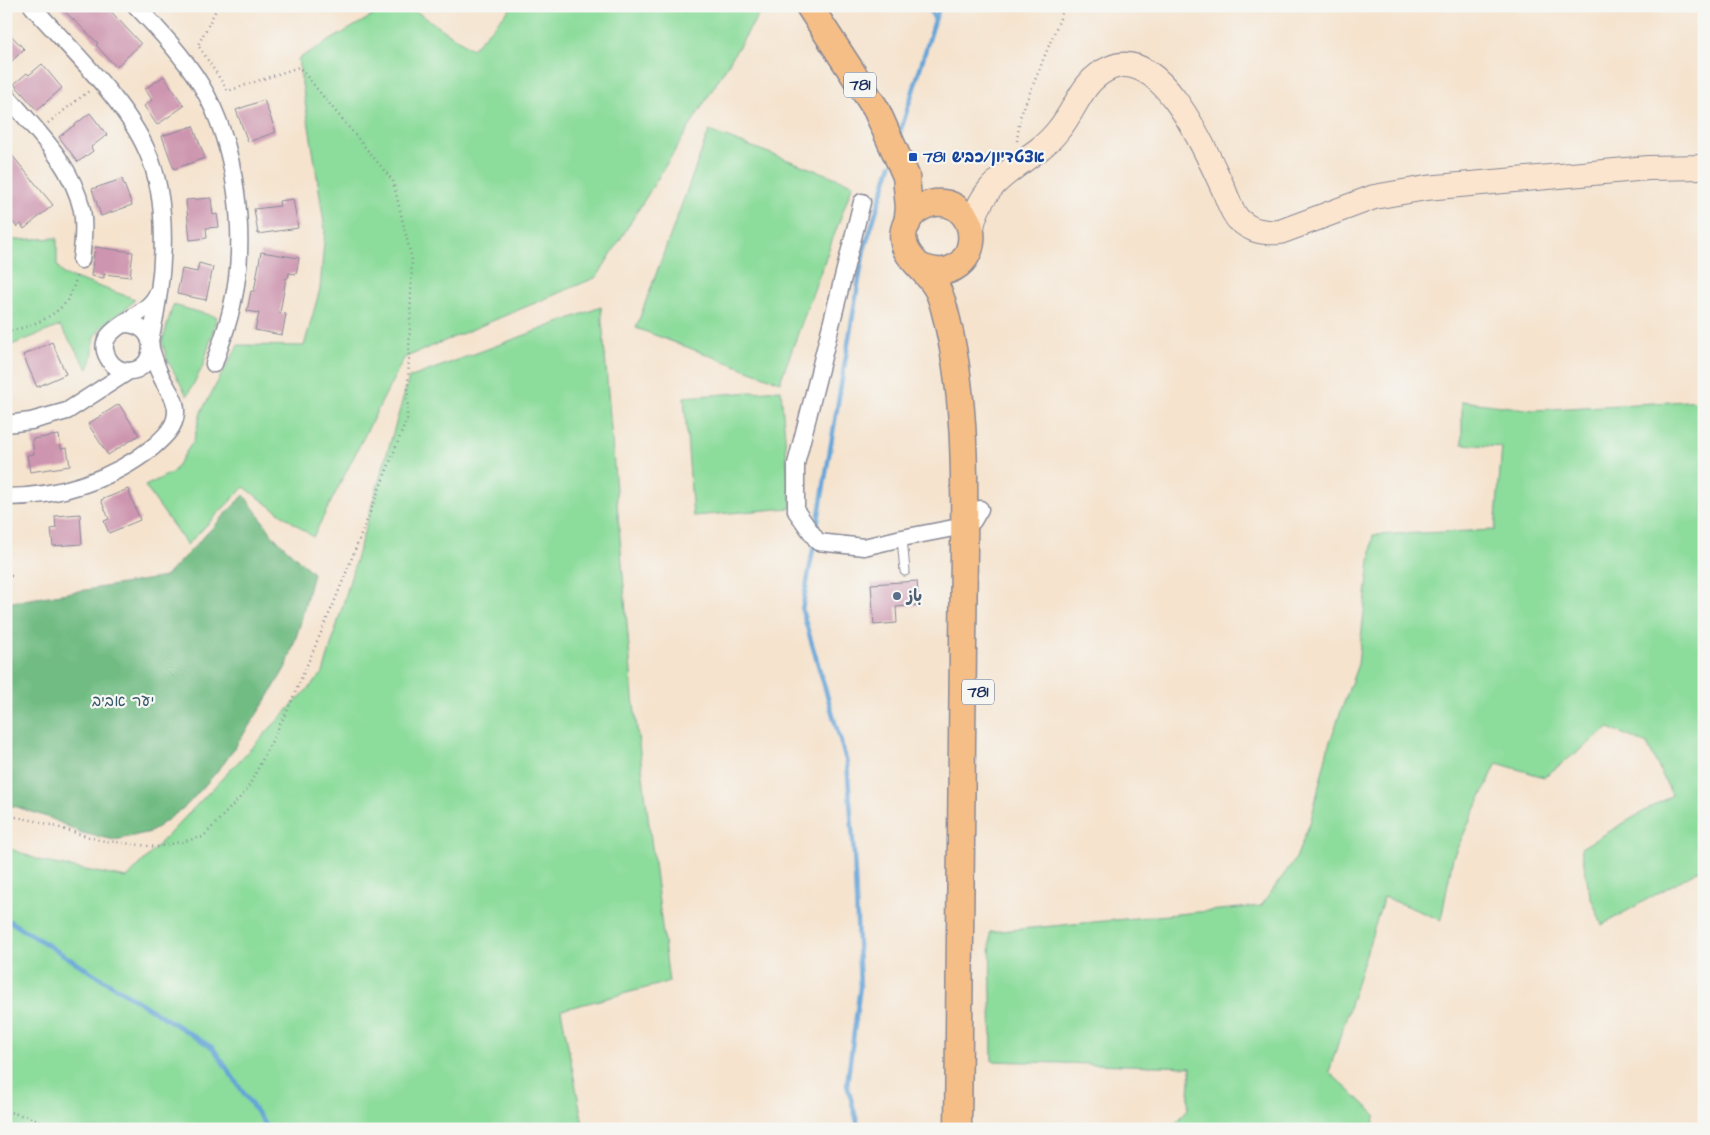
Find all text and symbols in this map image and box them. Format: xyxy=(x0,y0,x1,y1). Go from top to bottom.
road number: 781 xyxy=(844,72,876,98)
place label: אצטדיון/כביש 781 xyxy=(922,146,1045,168)
marker: אצטדיון/כביש 781 xyxy=(907,151,919,163)
place label: باز xyxy=(905,585,922,607)
marker: باز xyxy=(891,590,903,602)
road number: 781 xyxy=(962,680,994,704)
park label: יער אביב xyxy=(92,690,154,712)

